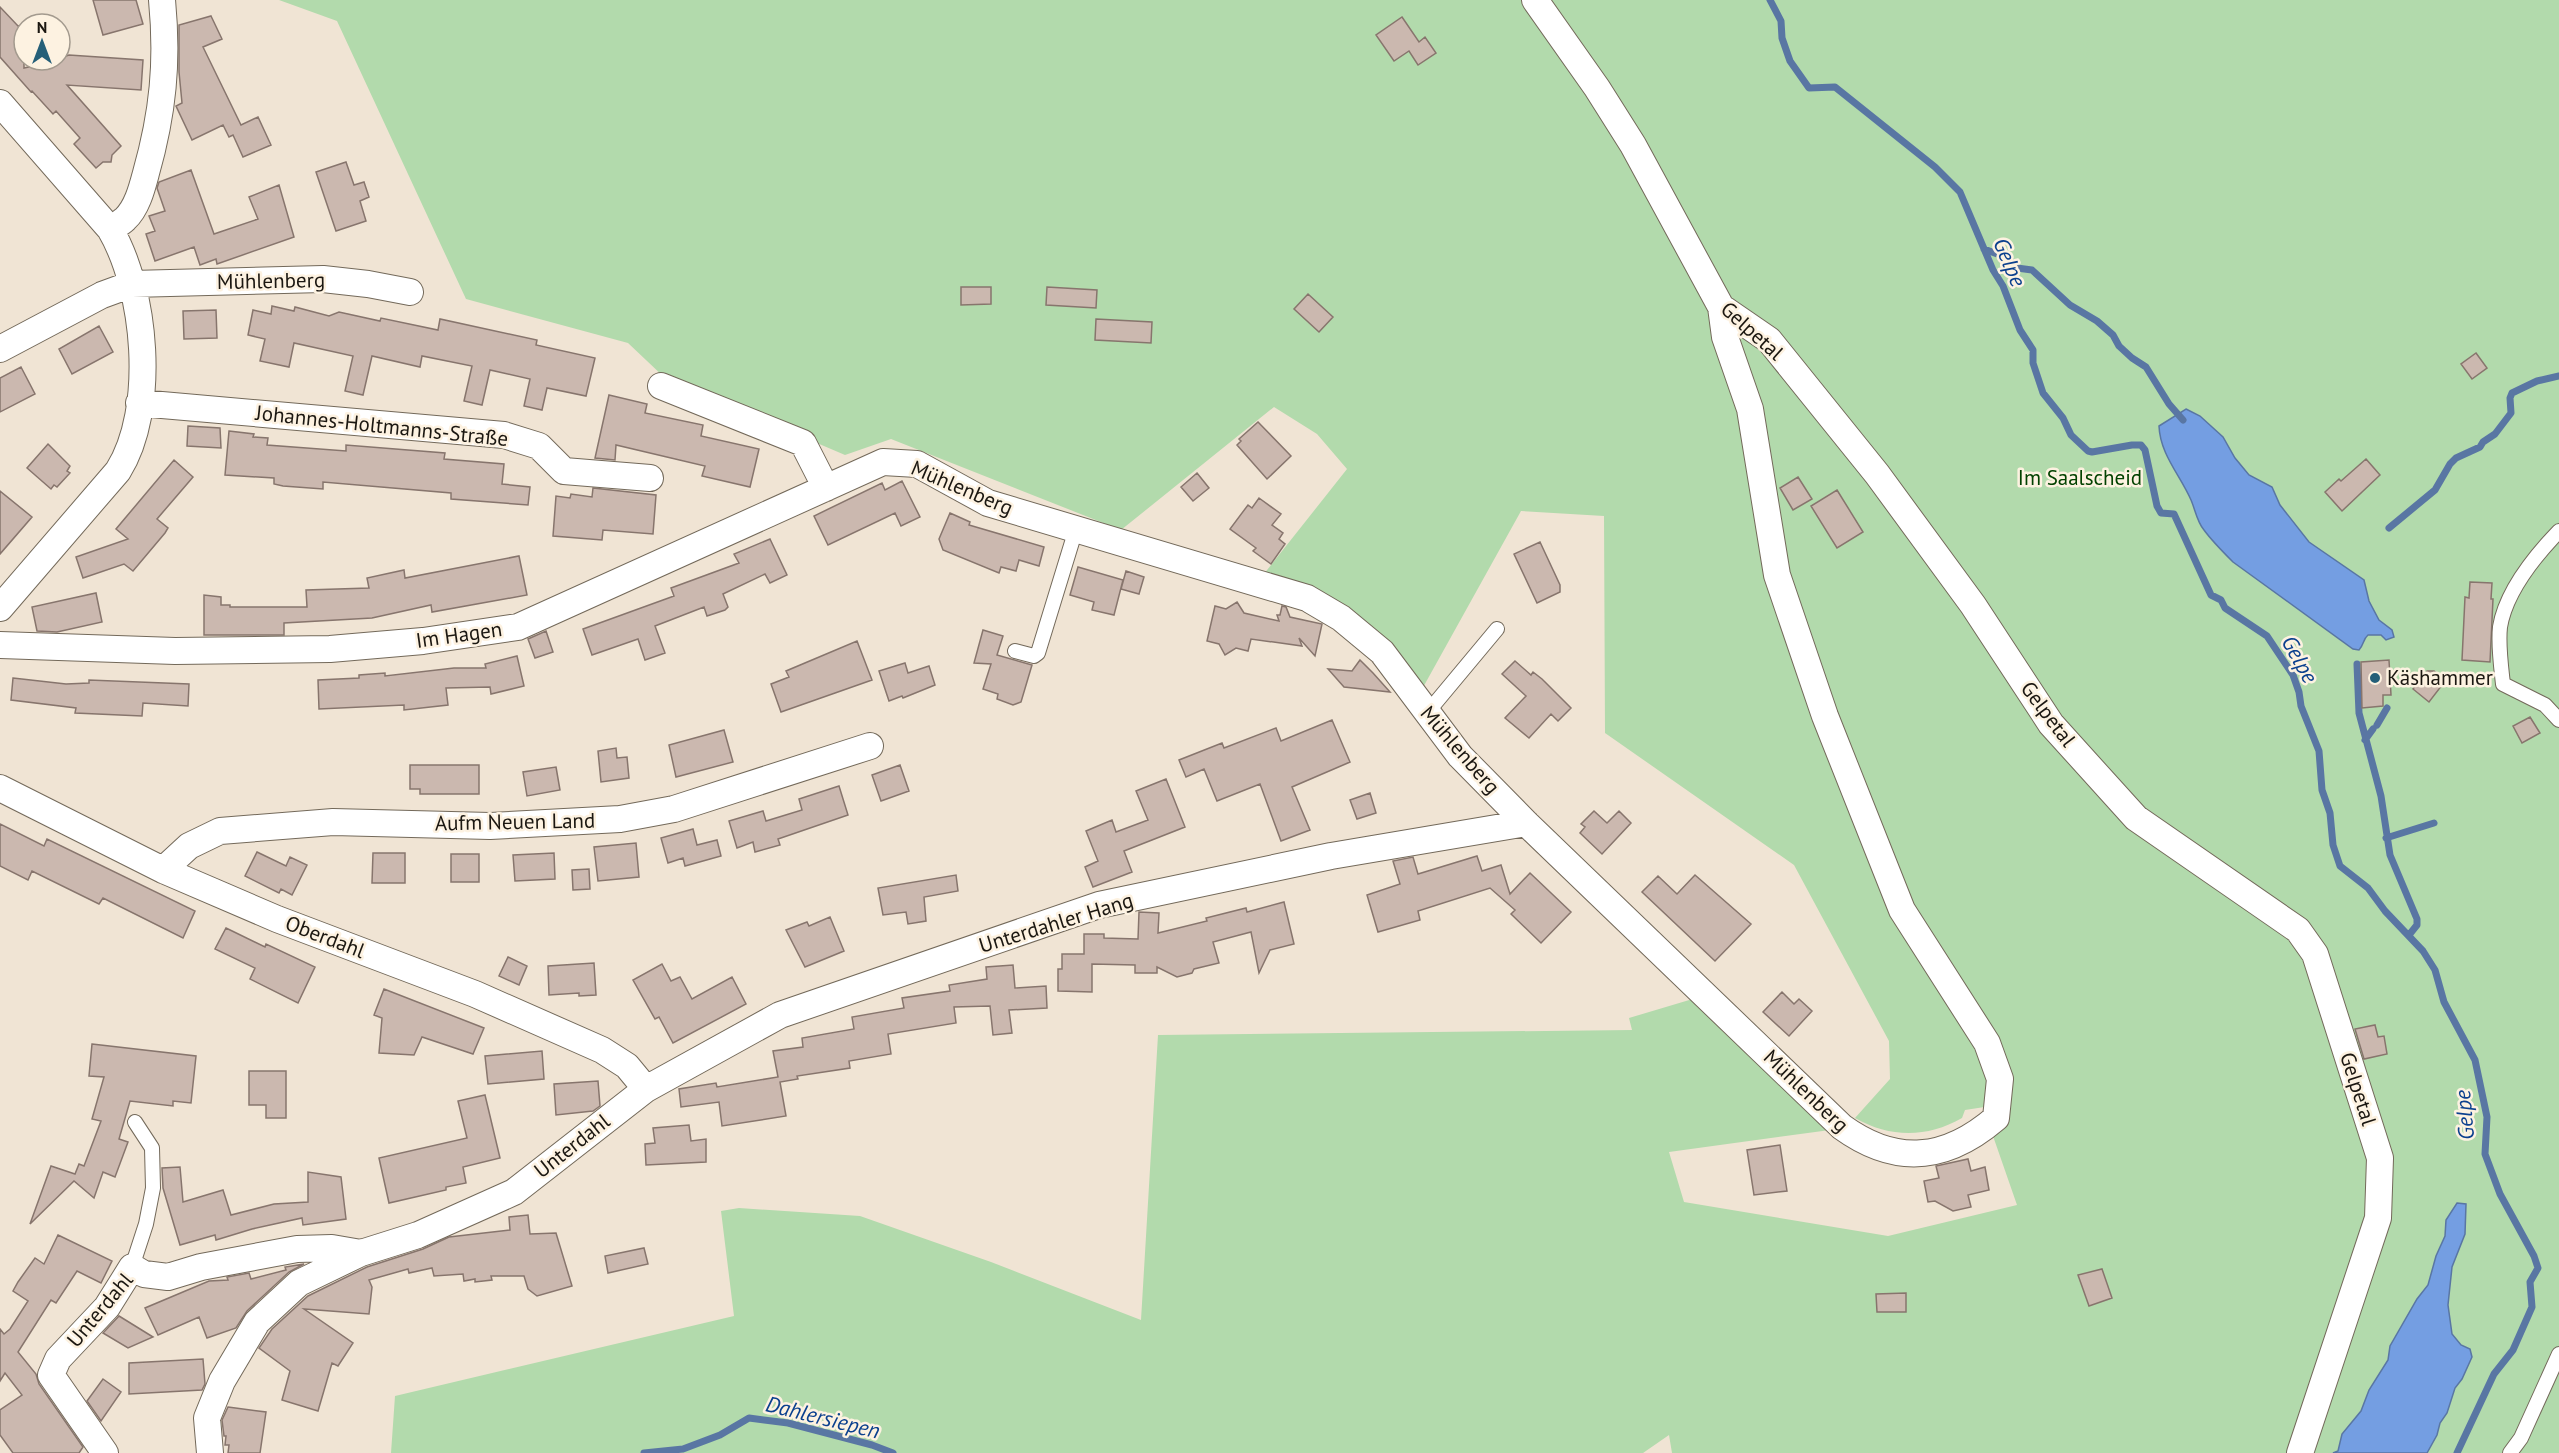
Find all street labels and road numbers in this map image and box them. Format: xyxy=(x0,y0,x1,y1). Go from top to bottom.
street label: Mühlenberg xyxy=(217,266,325,295)
street label: Gelpetal xyxy=(1715,295,1789,366)
street label: Johannes-Holtmanns-Straße xyxy=(253,399,510,452)
street label: Mühlenberg xyxy=(907,454,1017,521)
street label: Im Hagen xyxy=(414,615,504,654)
street label: Gelpetal xyxy=(2015,675,2082,752)
street label: Mühlenberg xyxy=(1415,700,1506,799)
street label: Aufm Neuen Land xyxy=(435,807,595,836)
street label: Unterdahler Hang xyxy=(975,886,1136,959)
street label: Oberdahl xyxy=(282,909,369,964)
street label: Mühlenberg xyxy=(1758,1043,1855,1138)
street label: Gelpetal xyxy=(2334,1049,2383,1129)
street label: Unterdahl xyxy=(528,1108,615,1184)
street label: Unterdahl xyxy=(61,1267,139,1353)

